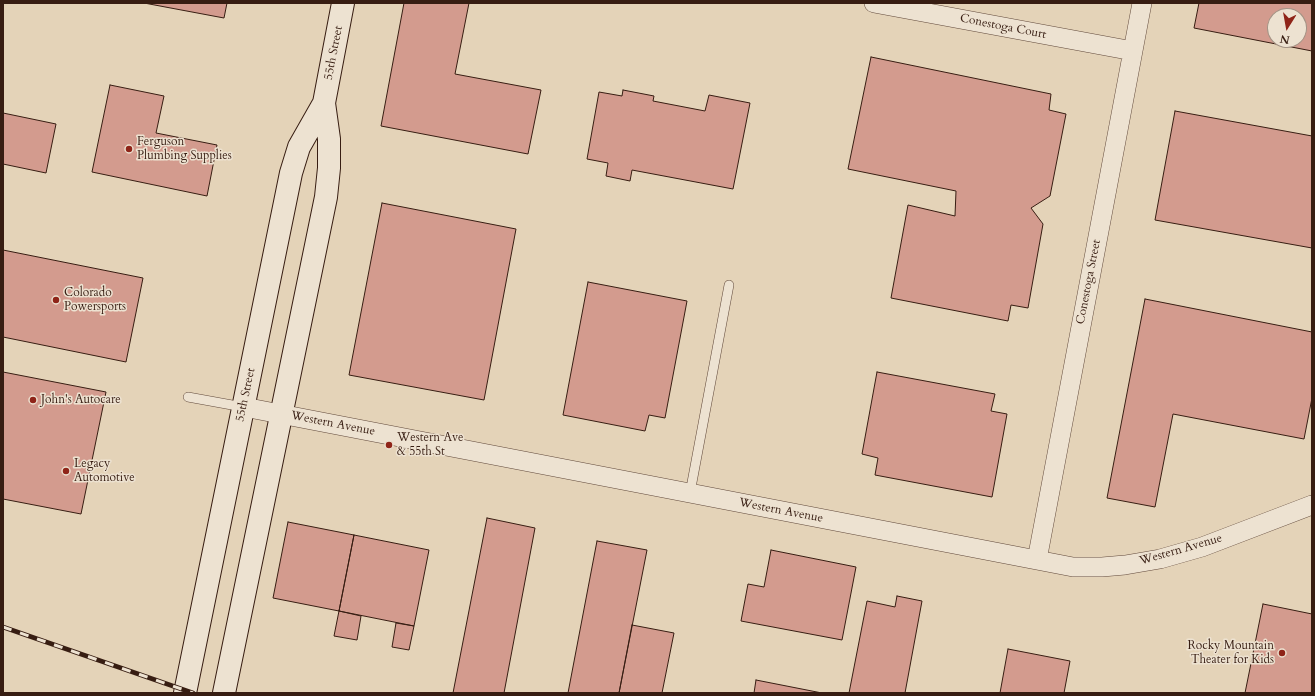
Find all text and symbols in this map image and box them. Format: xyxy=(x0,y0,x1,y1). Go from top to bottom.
north arrow xyxy=(1267,8,1307,48)
street label: Conestoga Court xyxy=(959,12,1047,42)
street label: 55th Street xyxy=(322,25,346,81)
text: N xyxy=(1279,31,1291,48)
place label: Ferguson Plumbing Supplies xyxy=(137,135,232,163)
marker: Ferguson Plumbing Supplies xyxy=(124,144,134,154)
street label: Conestoga Street xyxy=(1074,238,1104,326)
place label: Colorado Powersports xyxy=(64,286,126,314)
marker: Colorado Powersports xyxy=(51,295,61,305)
street label: 55th Street xyxy=(233,367,259,423)
place label: John's Autocare xyxy=(41,393,121,407)
marker: John's Autocare xyxy=(28,395,38,405)
street label: Western Avenue xyxy=(290,409,376,439)
place label: Western Ave & 55th St xyxy=(397,431,463,459)
marker: Western Ave & 55th St xyxy=(384,440,394,450)
place label: Legacy Automotive xyxy=(74,457,135,485)
marker: Legacy Automotive xyxy=(61,466,71,476)
street label: Western Avenue xyxy=(738,496,824,526)
street label: Western Avenue xyxy=(1138,531,1224,569)
place label: Rocky Mountain Theater for Kids xyxy=(1187,639,1274,667)
marker: Rocky Mountain Theater for Kids xyxy=(1277,648,1287,658)

